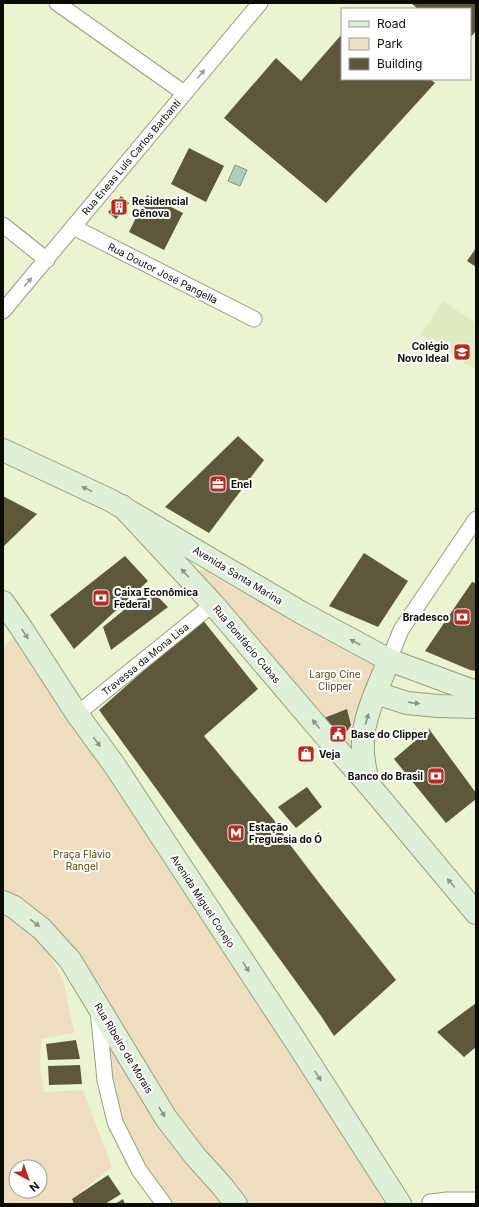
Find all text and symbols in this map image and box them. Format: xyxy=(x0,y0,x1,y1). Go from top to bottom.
legend xyxy=(341,8,471,80)
text: Road xyxy=(377,16,406,31)
text: Park xyxy=(377,36,403,51)
text: Building xyxy=(377,56,422,71)
one-way arrow xyxy=(196,68,205,79)
street label: Rua Eneas Luís Carlos Barbanti xyxy=(79,97,183,217)
place label: Residencial Gênova xyxy=(132,195,189,219)
building icon: Residencial Gênova xyxy=(109,197,129,217)
street label: Rua Doutor José Pangella xyxy=(106,240,220,306)
one-way arrow xyxy=(24,276,33,287)
place label: Colégio Novo Ideal xyxy=(397,340,449,364)
school or university icon: Colégio Novo Ideal xyxy=(452,342,472,362)
office icon: Enel xyxy=(208,474,228,494)
place label: Enel xyxy=(231,478,252,490)
one-way arrow xyxy=(81,486,92,492)
street label: Avenida Santa Marina xyxy=(191,543,285,607)
one-way arrow xyxy=(181,568,190,577)
place label: Caixa Econômica Federal xyxy=(114,586,198,610)
bank icon: Caixa Econômica Federal xyxy=(91,588,111,608)
street label: Rua Bonifácio Cubas xyxy=(211,603,283,685)
bank icon: Bradesco xyxy=(452,607,472,627)
place label: Bradesco xyxy=(403,611,449,623)
street label: Travessa da Mona Lisa xyxy=(99,620,191,698)
one-way arrow xyxy=(22,628,29,640)
one-way arrow xyxy=(349,638,360,645)
park label: Largo Cine Clipper xyxy=(309,668,361,692)
one-way arrow xyxy=(408,700,420,707)
one-way arrow xyxy=(364,713,370,725)
one-way arrow xyxy=(311,719,320,730)
public building icon: Base do Clipper xyxy=(328,724,348,744)
place label: Base do Clipper xyxy=(351,728,428,740)
one-way arrow xyxy=(93,737,101,747)
shop icon: Veja xyxy=(296,744,316,764)
place label: Veja xyxy=(319,748,341,760)
bank icon: Banco do Brasil xyxy=(426,766,446,786)
place label: Banco do Brasil xyxy=(348,770,423,782)
place label: Estação Freguesia do Ó xyxy=(249,821,322,846)
metro station icon: Estação Freguesia do Ó xyxy=(226,823,246,843)
park label: Praça Flávio Rangel xyxy=(53,848,111,872)
street label: Avenida Miguel Conejo xyxy=(168,852,238,950)
one-way arrow xyxy=(446,878,455,889)
one-way arrow xyxy=(30,919,41,928)
one-way arrow xyxy=(242,962,250,972)
street label: Rua Ribeiro de Morais xyxy=(92,1001,156,1095)
one-way arrow xyxy=(314,1070,322,1081)
one-way arrow xyxy=(158,1107,166,1117)
north arrow xyxy=(8,1159,48,1199)
text: N xyxy=(27,1179,42,1195)

